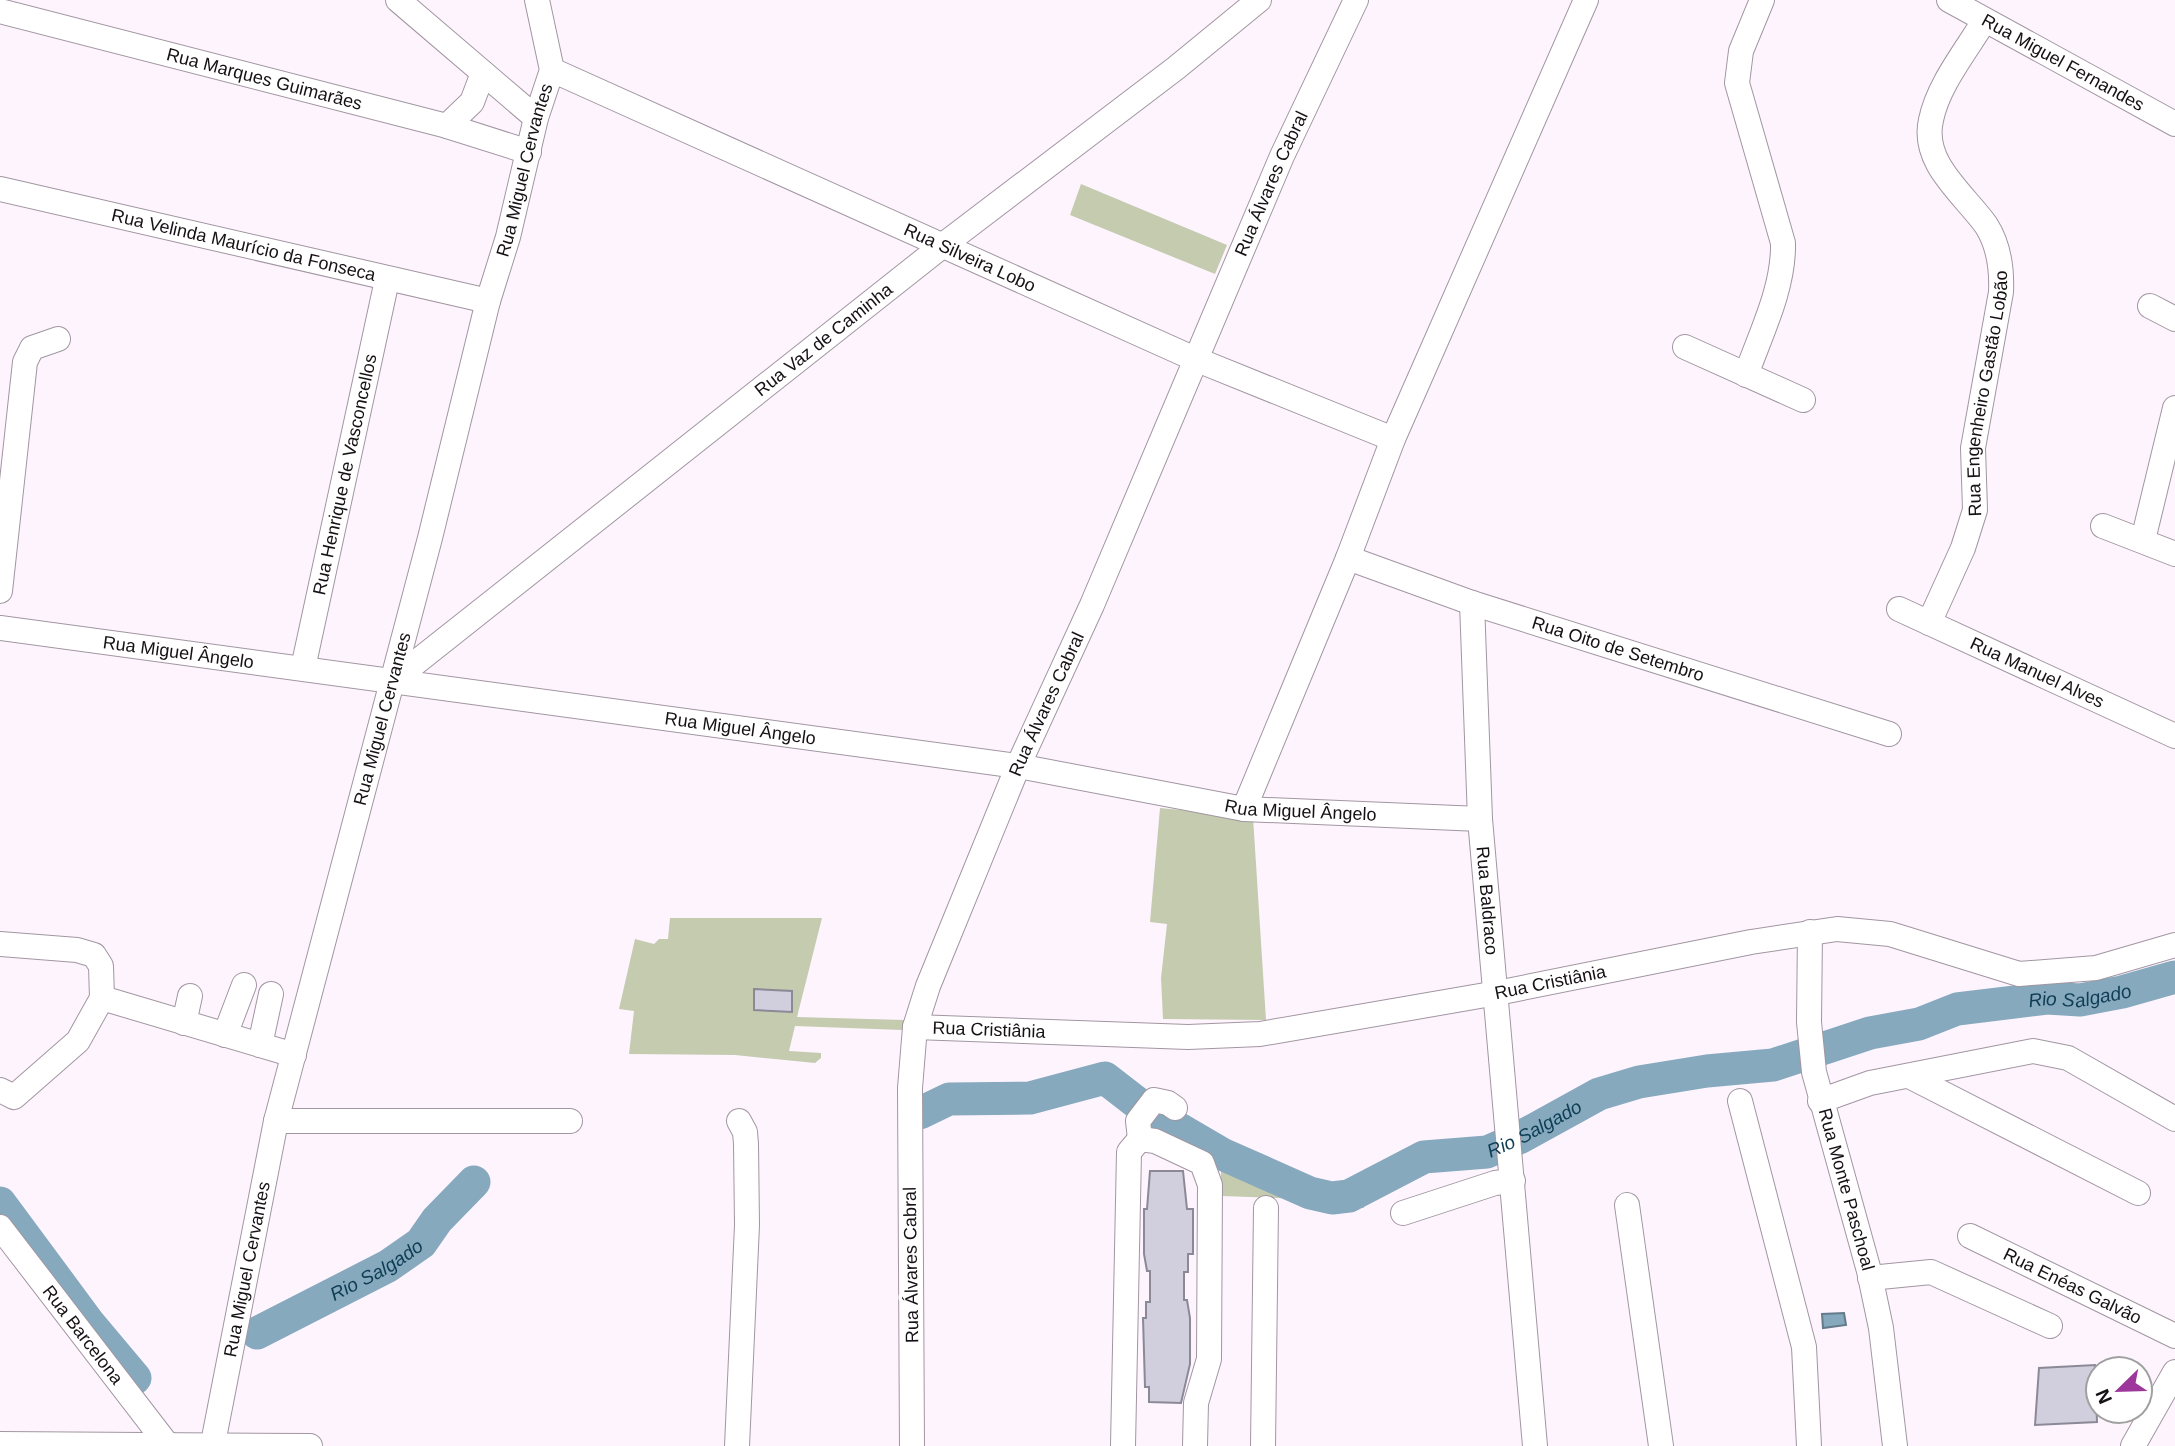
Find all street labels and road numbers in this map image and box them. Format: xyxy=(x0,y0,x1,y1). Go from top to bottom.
street label: Rua Miguel Fernandes xyxy=(1978,10,2148,115)
street label: Rua Marques Guimarães xyxy=(164,44,364,114)
street label: Rua Miguel Cervantes xyxy=(492,81,557,259)
street label: Rua Álvares Cabral xyxy=(1231,108,1312,259)
street label: Rua Velinda Maurício da Fonseca xyxy=(110,205,379,285)
street label: Rua Silveira Lobo xyxy=(901,219,1039,296)
street label: Rua Engenheiro Gastão Lobão xyxy=(1963,270,2011,517)
street label: Rua Vaz de Caminha xyxy=(751,279,897,400)
street label: Rua Henrique de Vasconcellos xyxy=(309,352,381,597)
street label: Rua Oito de Setembro xyxy=(1530,612,1707,685)
street label: Rua Álvares Cabral xyxy=(1005,629,1088,779)
street label: Rua Miguel Cervantes xyxy=(350,630,415,808)
street label: Rua Miguel Ângelo xyxy=(102,632,255,672)
street label: Rua Manuel Alves xyxy=(1967,633,2107,712)
street label: Rua Miguel Ângelo xyxy=(663,708,817,748)
street label: Rua Miguel Ângelo xyxy=(1223,796,1377,825)
street label: Rua Baldraco xyxy=(1472,845,1502,956)
street label: Rua Cristiânia xyxy=(1493,961,1609,1003)
street label: Rua Cristiânia xyxy=(932,1018,1047,1042)
street label: Rua Monte Paschoal xyxy=(1815,1106,1878,1273)
street label: Rua Miguel Cervantes xyxy=(220,1180,274,1359)
street label: Rua Álvares Cabral xyxy=(900,1187,922,1343)
street label: Rua Enéas Galvão xyxy=(2000,1244,2145,1328)
street label: Rua Barcelona xyxy=(39,1282,128,1389)

